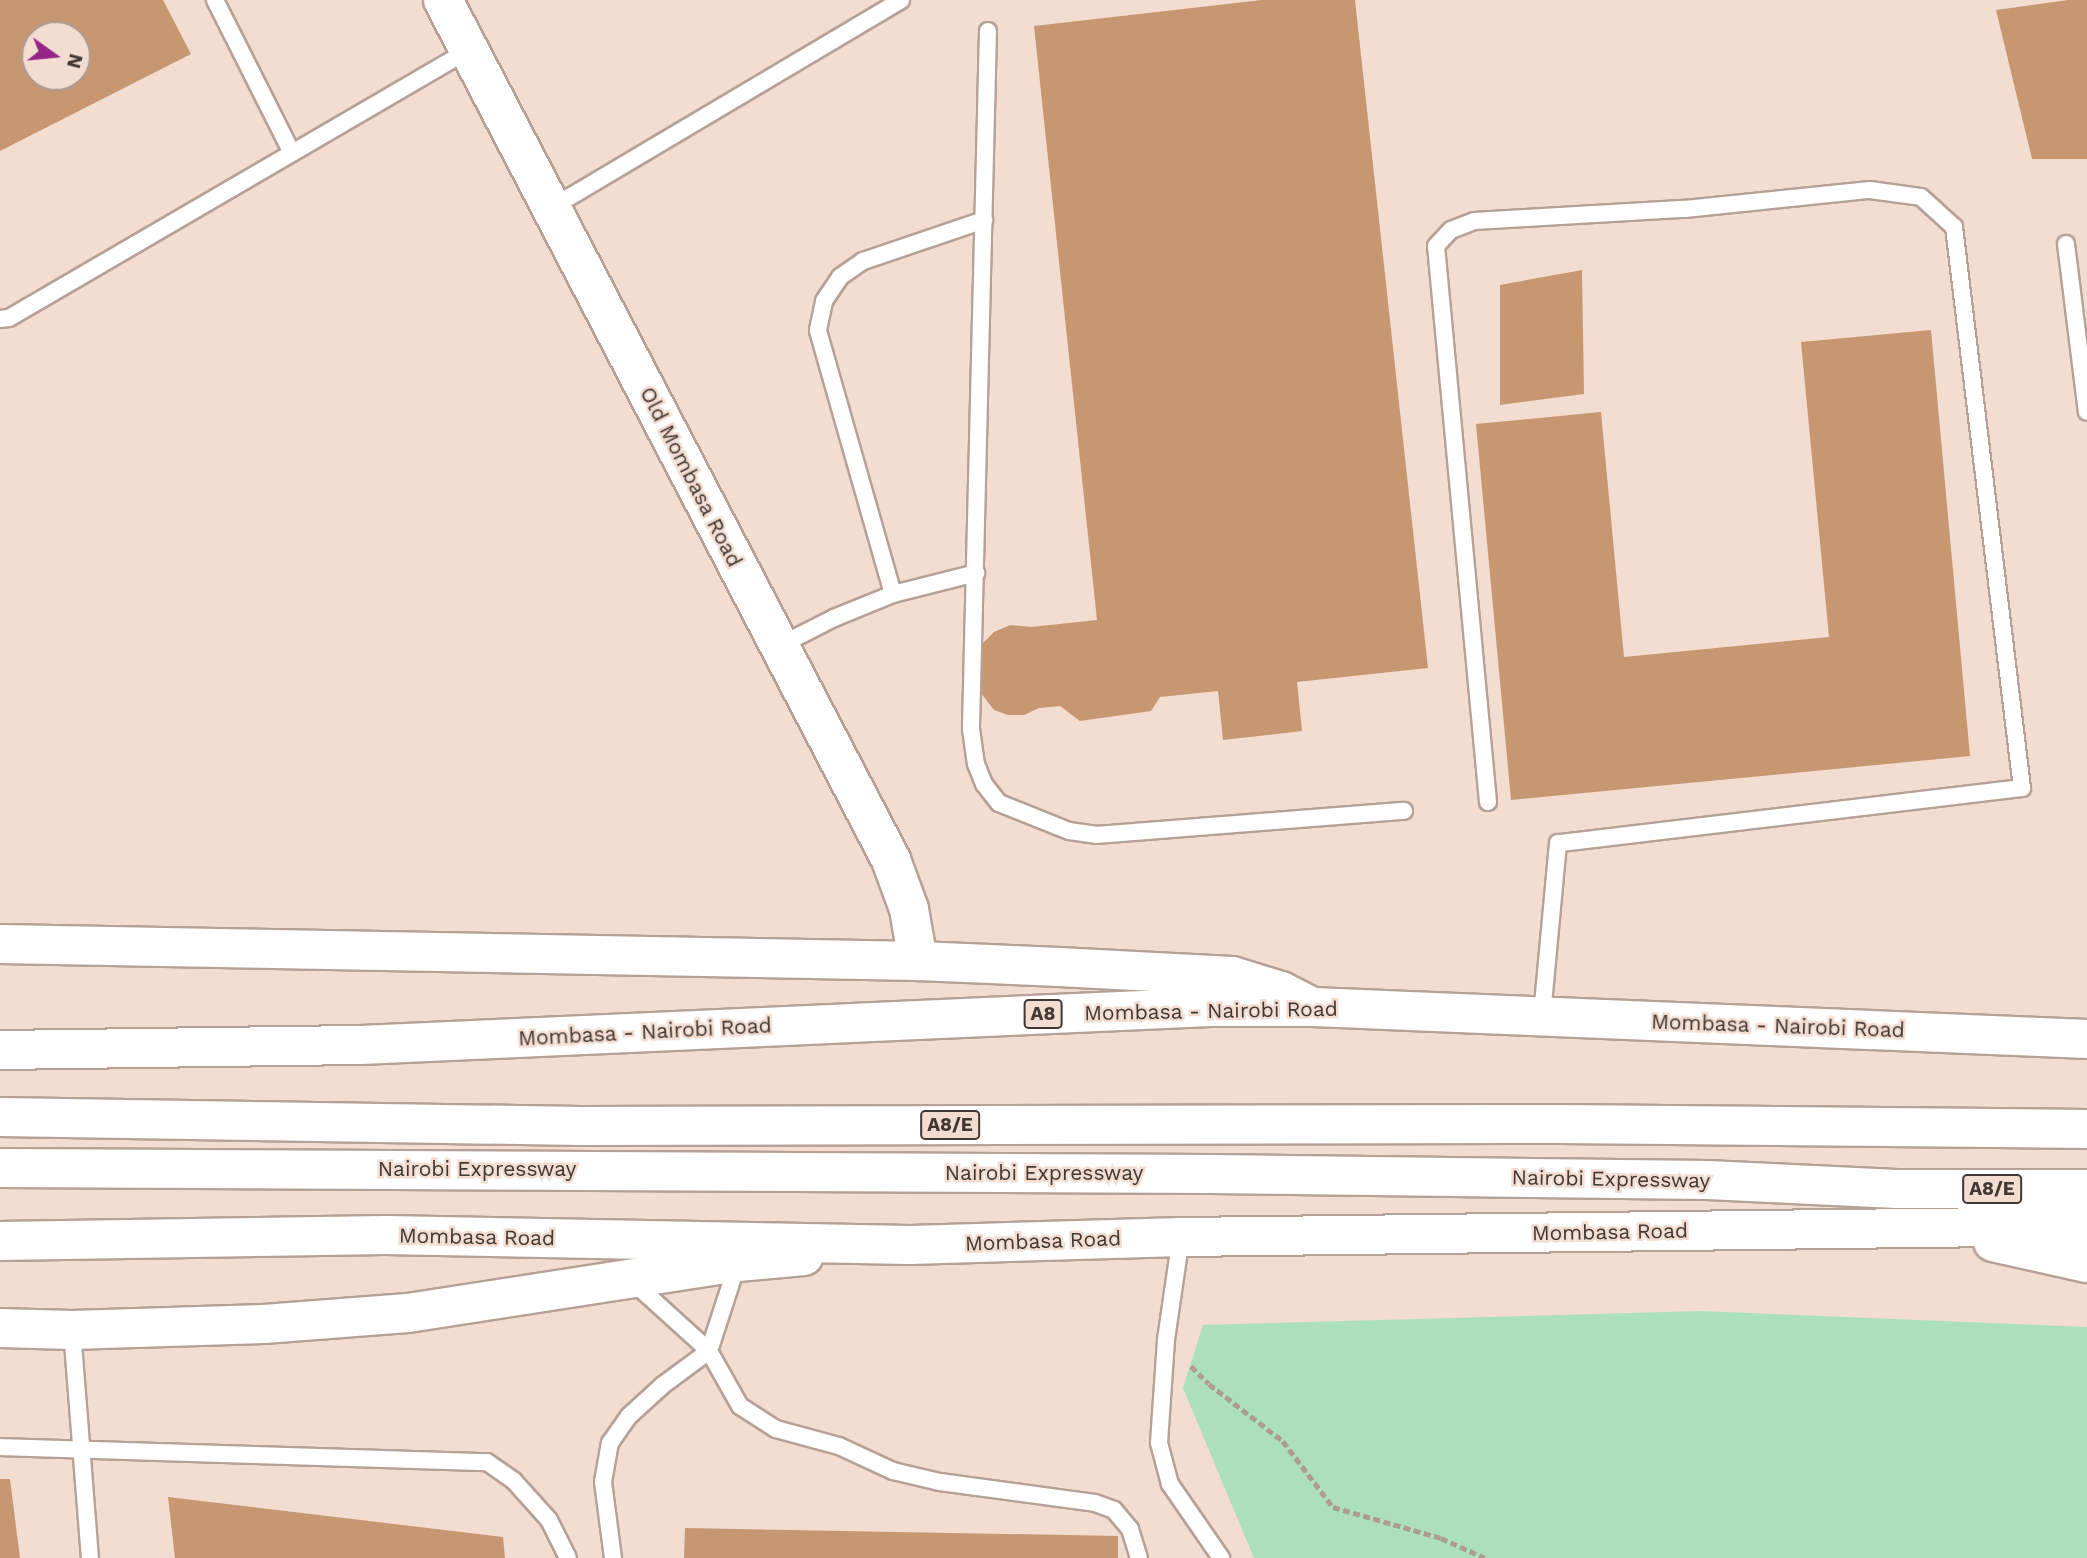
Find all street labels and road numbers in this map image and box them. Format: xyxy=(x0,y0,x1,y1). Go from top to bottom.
street label: Old Mombasa Road xyxy=(635,383,747,571)
street label: Mombasa - Nairobi Road xyxy=(1084,996,1338,1026)
road number: A8 xyxy=(1022,998,1064,1030)
street label: Mombasa - Nairobi Road xyxy=(1651,1009,1905,1043)
street label: Mombasa - Nairobi Road xyxy=(517,1013,773,1051)
road number: A8/E xyxy=(918,1110,982,1140)
street label: Nairobi Expressway xyxy=(378,1156,576,1182)
street label: Nairobi Expressway xyxy=(945,1160,1143,1186)
street label: Nairobi Expressway xyxy=(1512,1165,1710,1193)
road number: A8/E xyxy=(1960,1174,2024,1204)
street label: Mombasa Road xyxy=(1531,1218,1689,1246)
street label: Mombasa Road xyxy=(398,1223,556,1251)
street label: Mombasa Road xyxy=(964,1226,1122,1256)

